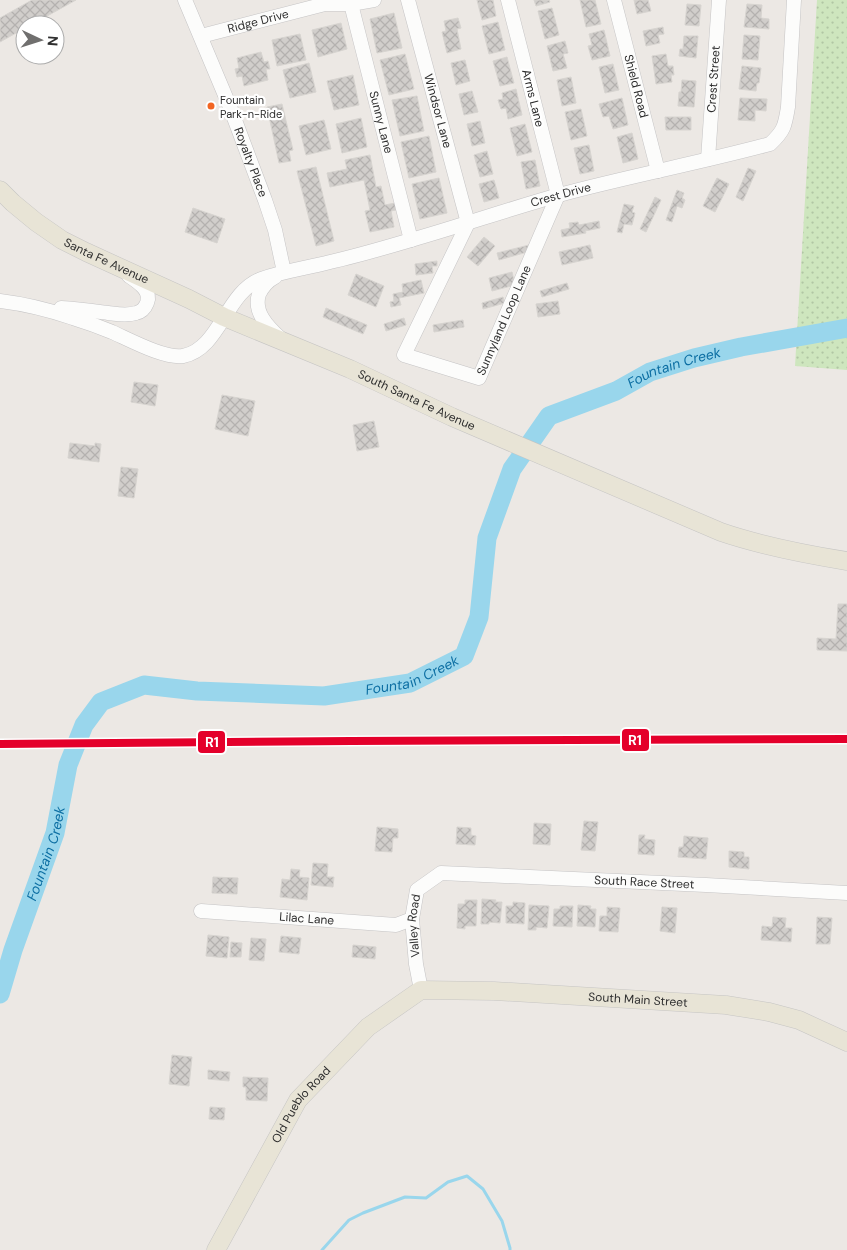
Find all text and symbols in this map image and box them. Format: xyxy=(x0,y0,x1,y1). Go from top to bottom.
street label: Ridge Drive xyxy=(226,6,291,37)
north arrow xyxy=(15,15,65,65)
text: N xyxy=(44,35,62,47)
street label: Crest Street xyxy=(703,45,724,113)
street label: Shield Road xyxy=(620,53,652,120)
street label: Arms Lane xyxy=(518,68,548,129)
street label: Windsor Lane xyxy=(420,72,456,150)
street label: Sunny Lane xyxy=(365,89,397,155)
place label: Fountain Park-n-Ride xyxy=(220,93,282,121)
marker: Fountain Park-n-Ride xyxy=(206,101,216,111)
street label: Royalty Place xyxy=(230,125,271,199)
street label: Crest Drive xyxy=(529,179,593,211)
street label: Santa Fe Avenue xyxy=(61,234,152,288)
street label: Sunnyland Loop Lane xyxy=(473,263,535,378)
water label: Fountain Creek xyxy=(624,343,723,392)
street label: South Santa Fe Avenue xyxy=(355,366,478,434)
water label: Fountain Creek xyxy=(364,651,462,699)
line badge: R1 xyxy=(621,728,650,752)
line badge: R1 xyxy=(197,730,226,754)
text: R1 xyxy=(628,731,642,749)
text: R1 xyxy=(205,733,219,751)
water label: Fountain Creek xyxy=(22,804,69,903)
street label: South Race Street xyxy=(594,872,695,892)
street label: Valley Road xyxy=(404,893,424,958)
street label: Lilac Lane xyxy=(279,909,335,929)
street label: South Main Street xyxy=(588,989,688,1011)
street label: Old Pueblo Road xyxy=(268,1063,334,1146)

